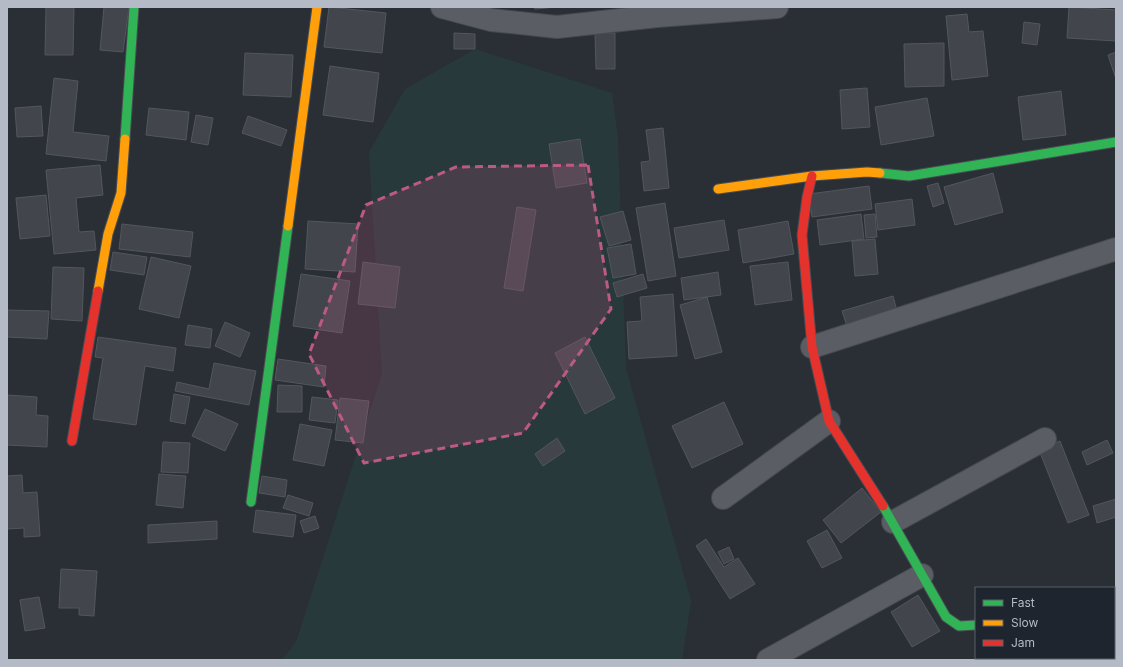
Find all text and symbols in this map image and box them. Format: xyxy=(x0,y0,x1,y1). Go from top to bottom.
legend xyxy=(975,587,1115,659)
text: Fast xyxy=(1011,595,1035,610)
text: Slow xyxy=(1011,615,1039,630)
text: Jam xyxy=(1011,635,1035,650)

